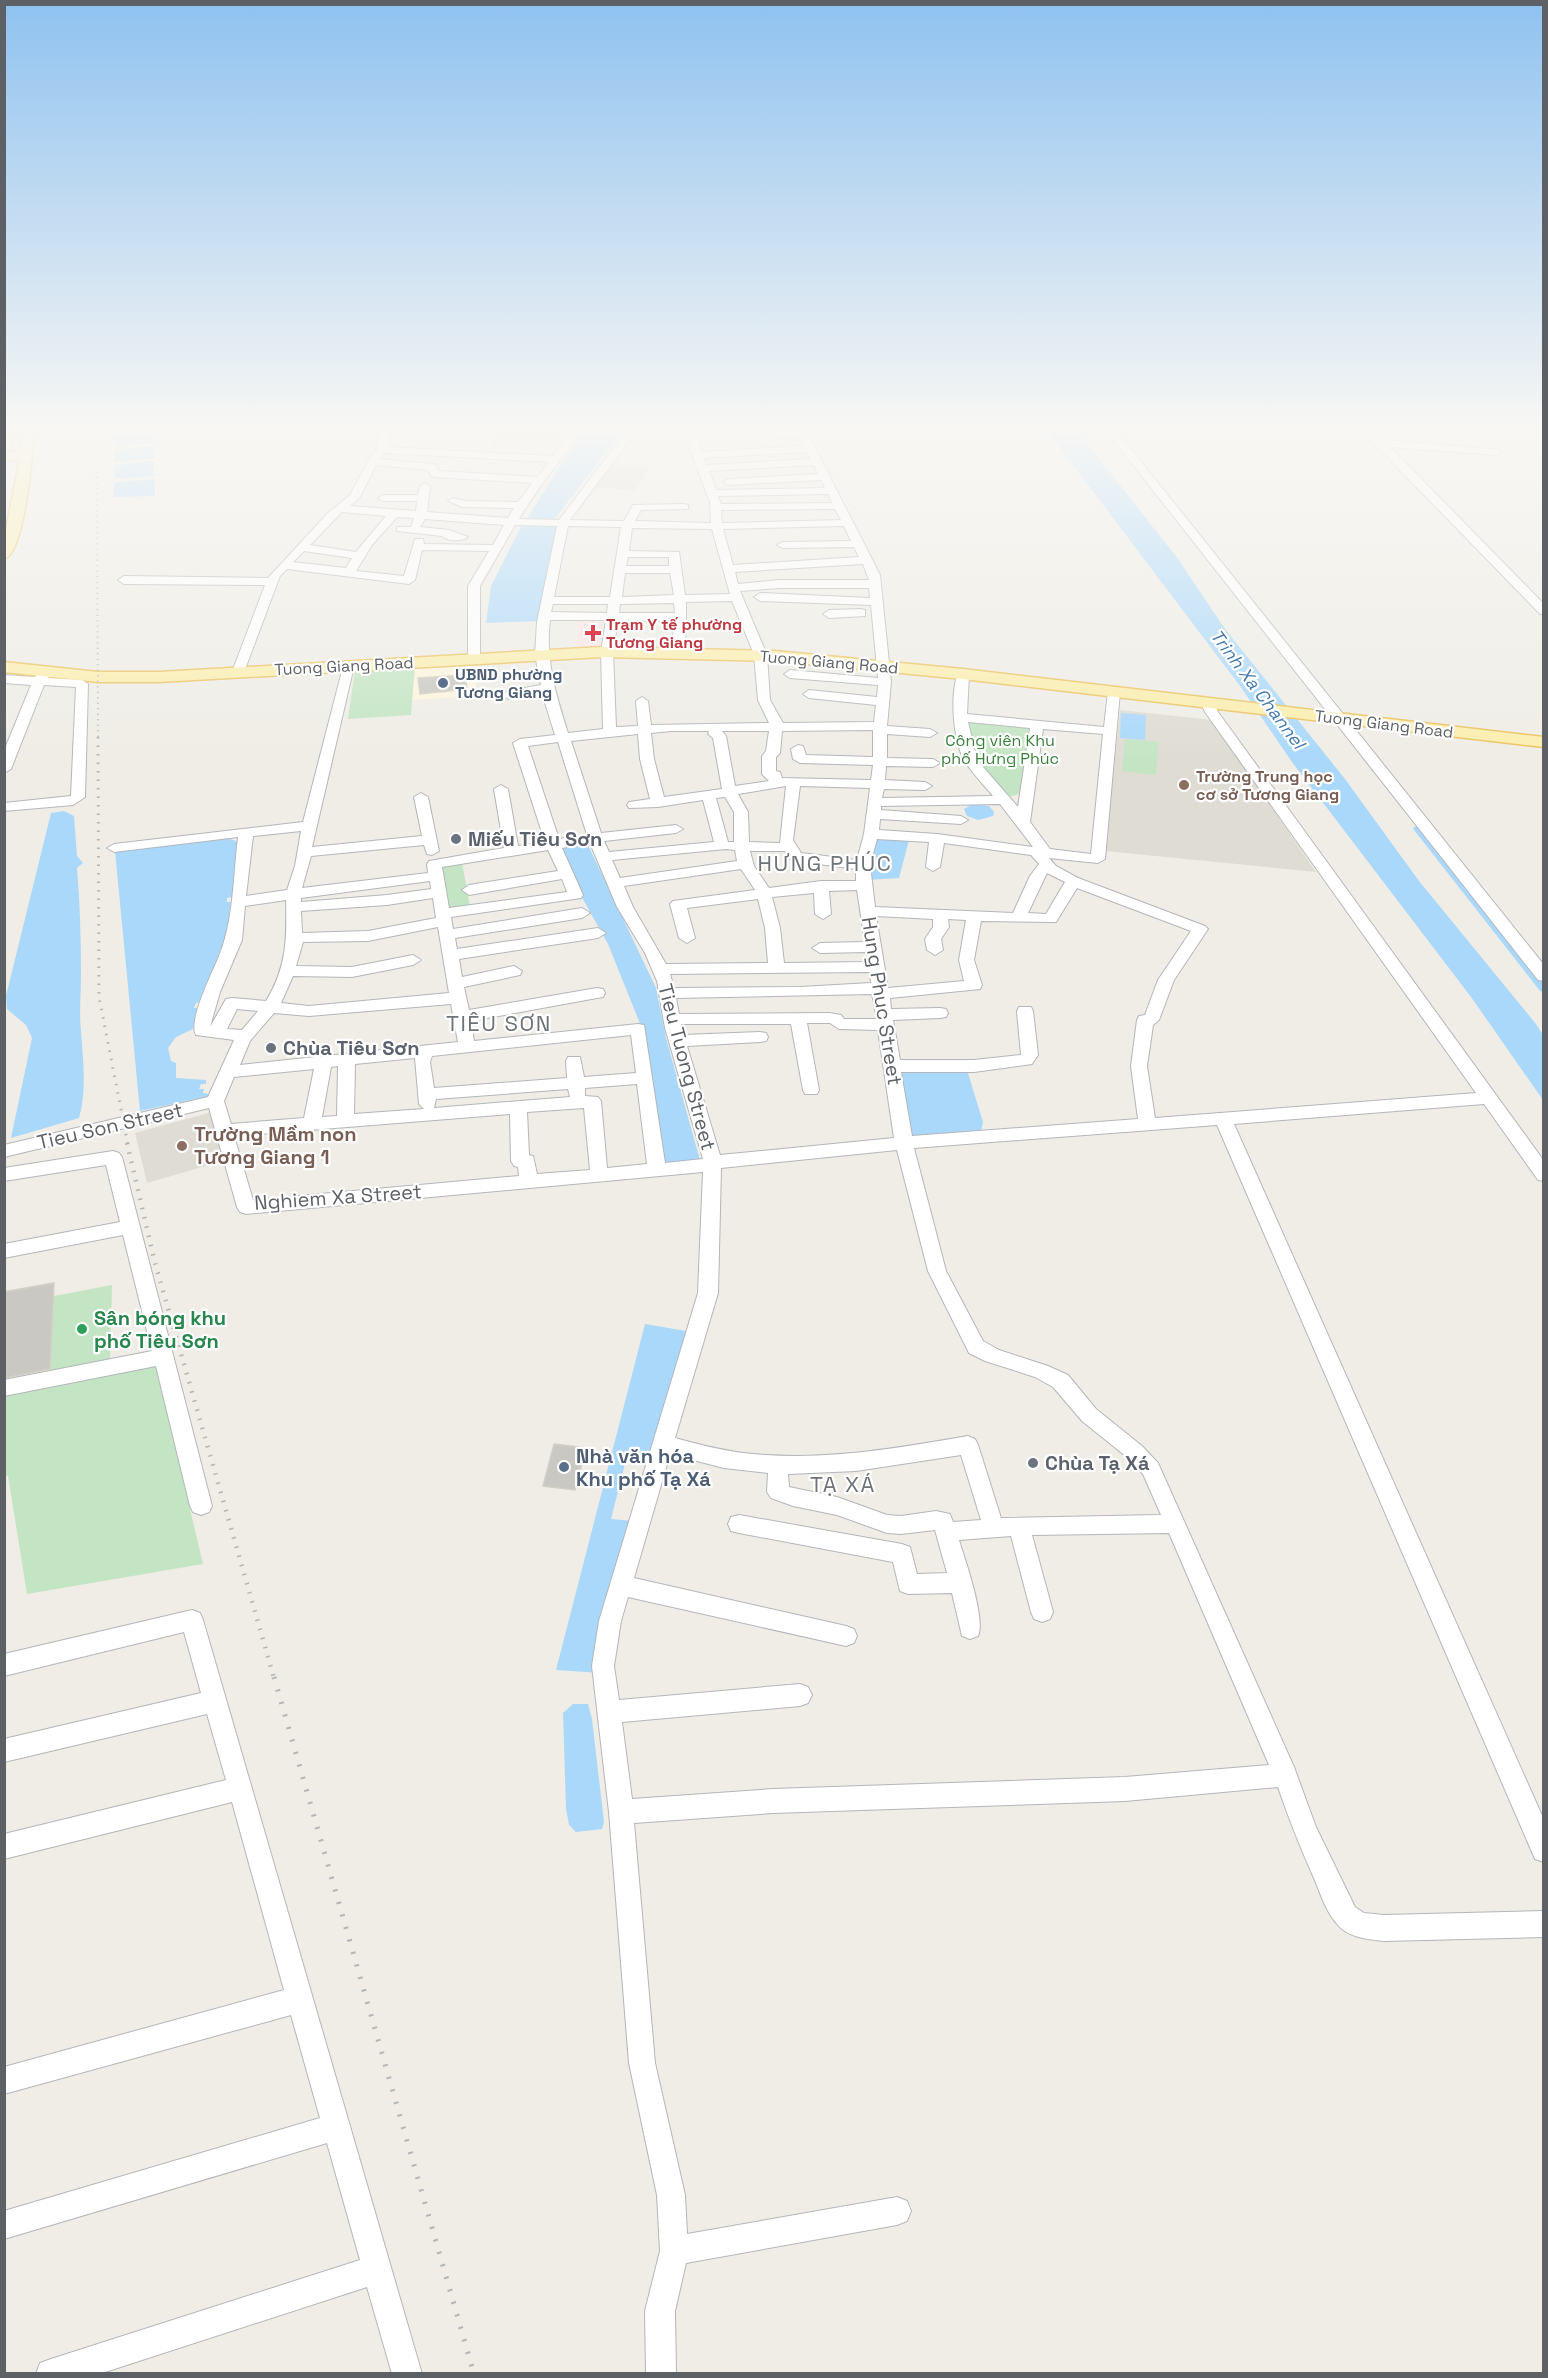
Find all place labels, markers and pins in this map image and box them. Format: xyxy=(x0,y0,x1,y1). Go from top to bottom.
place label: Trạm Y tế phường Tương Giang xyxy=(606,614,742,653)
marker: Trạm Y tế phường Tương Giang xyxy=(584,624,602,642)
place label: UBND phường Tương Giang xyxy=(455,664,563,703)
marker: UBND phường Tương Giang xyxy=(436,676,450,690)
place label: Trường Trung học cơ sở Tương Giang xyxy=(1196,766,1339,805)
marker: Trường Trung học cơ sở Tương Giang xyxy=(1177,778,1191,792)
place label: Miếu Tiêu Sơn xyxy=(468,826,602,852)
marker: Miếu Tiêu Sơn xyxy=(449,832,463,846)
place label: Chùa Tiêu Sơn xyxy=(283,1035,419,1061)
marker: Chùa Tiêu Sơn xyxy=(264,1041,278,1055)
place label: Trường Mầm non Tương Giang 1 xyxy=(194,1121,357,1170)
marker: Trường Mầm non Tương Giang 1 xyxy=(175,1139,189,1153)
place label: Sân bóng khu phố Tiêu Sơn xyxy=(94,1305,226,1354)
marker: Sân bóng khu phố Tiêu Sơn xyxy=(75,1322,89,1336)
place label: Nhà văn hóa Khu phố Tạ Xá xyxy=(576,1443,711,1492)
place label: Chùa Tạ Xá xyxy=(1045,1450,1150,1476)
marker: Chùa Tạ Xá xyxy=(1026,1456,1040,1470)
marker: Nhà văn hóa Khu phố Tạ Xá xyxy=(557,1460,571,1474)

